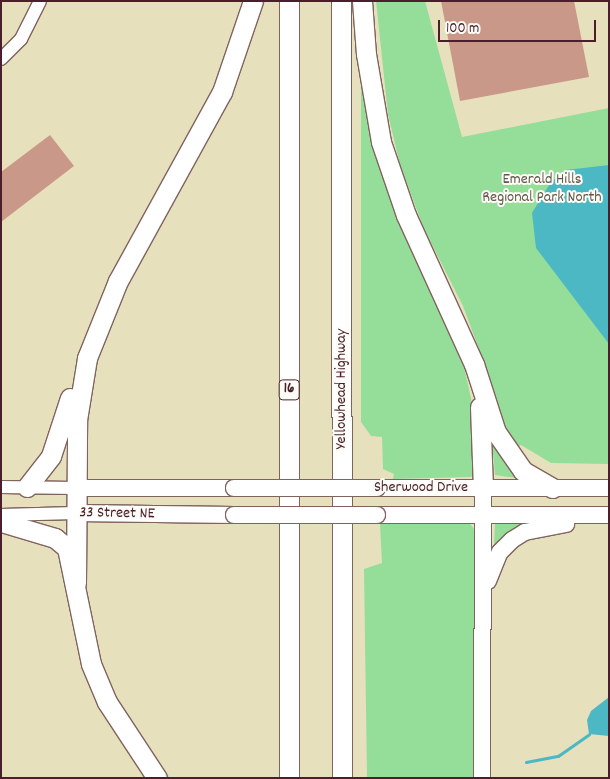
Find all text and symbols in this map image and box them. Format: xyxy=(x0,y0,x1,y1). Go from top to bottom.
scale bar xyxy=(440,10,598,42)
text: 100 m xyxy=(446,18,479,40)
park label: Emerald Hills Regional Park North xyxy=(482,170,602,208)
street label: Yellowhead Highway xyxy=(332,329,352,449)
road number: 16 xyxy=(278,378,300,402)
street label: Sherwood Drive xyxy=(374,478,468,498)
street label: 33 Street NE xyxy=(79,504,155,524)

